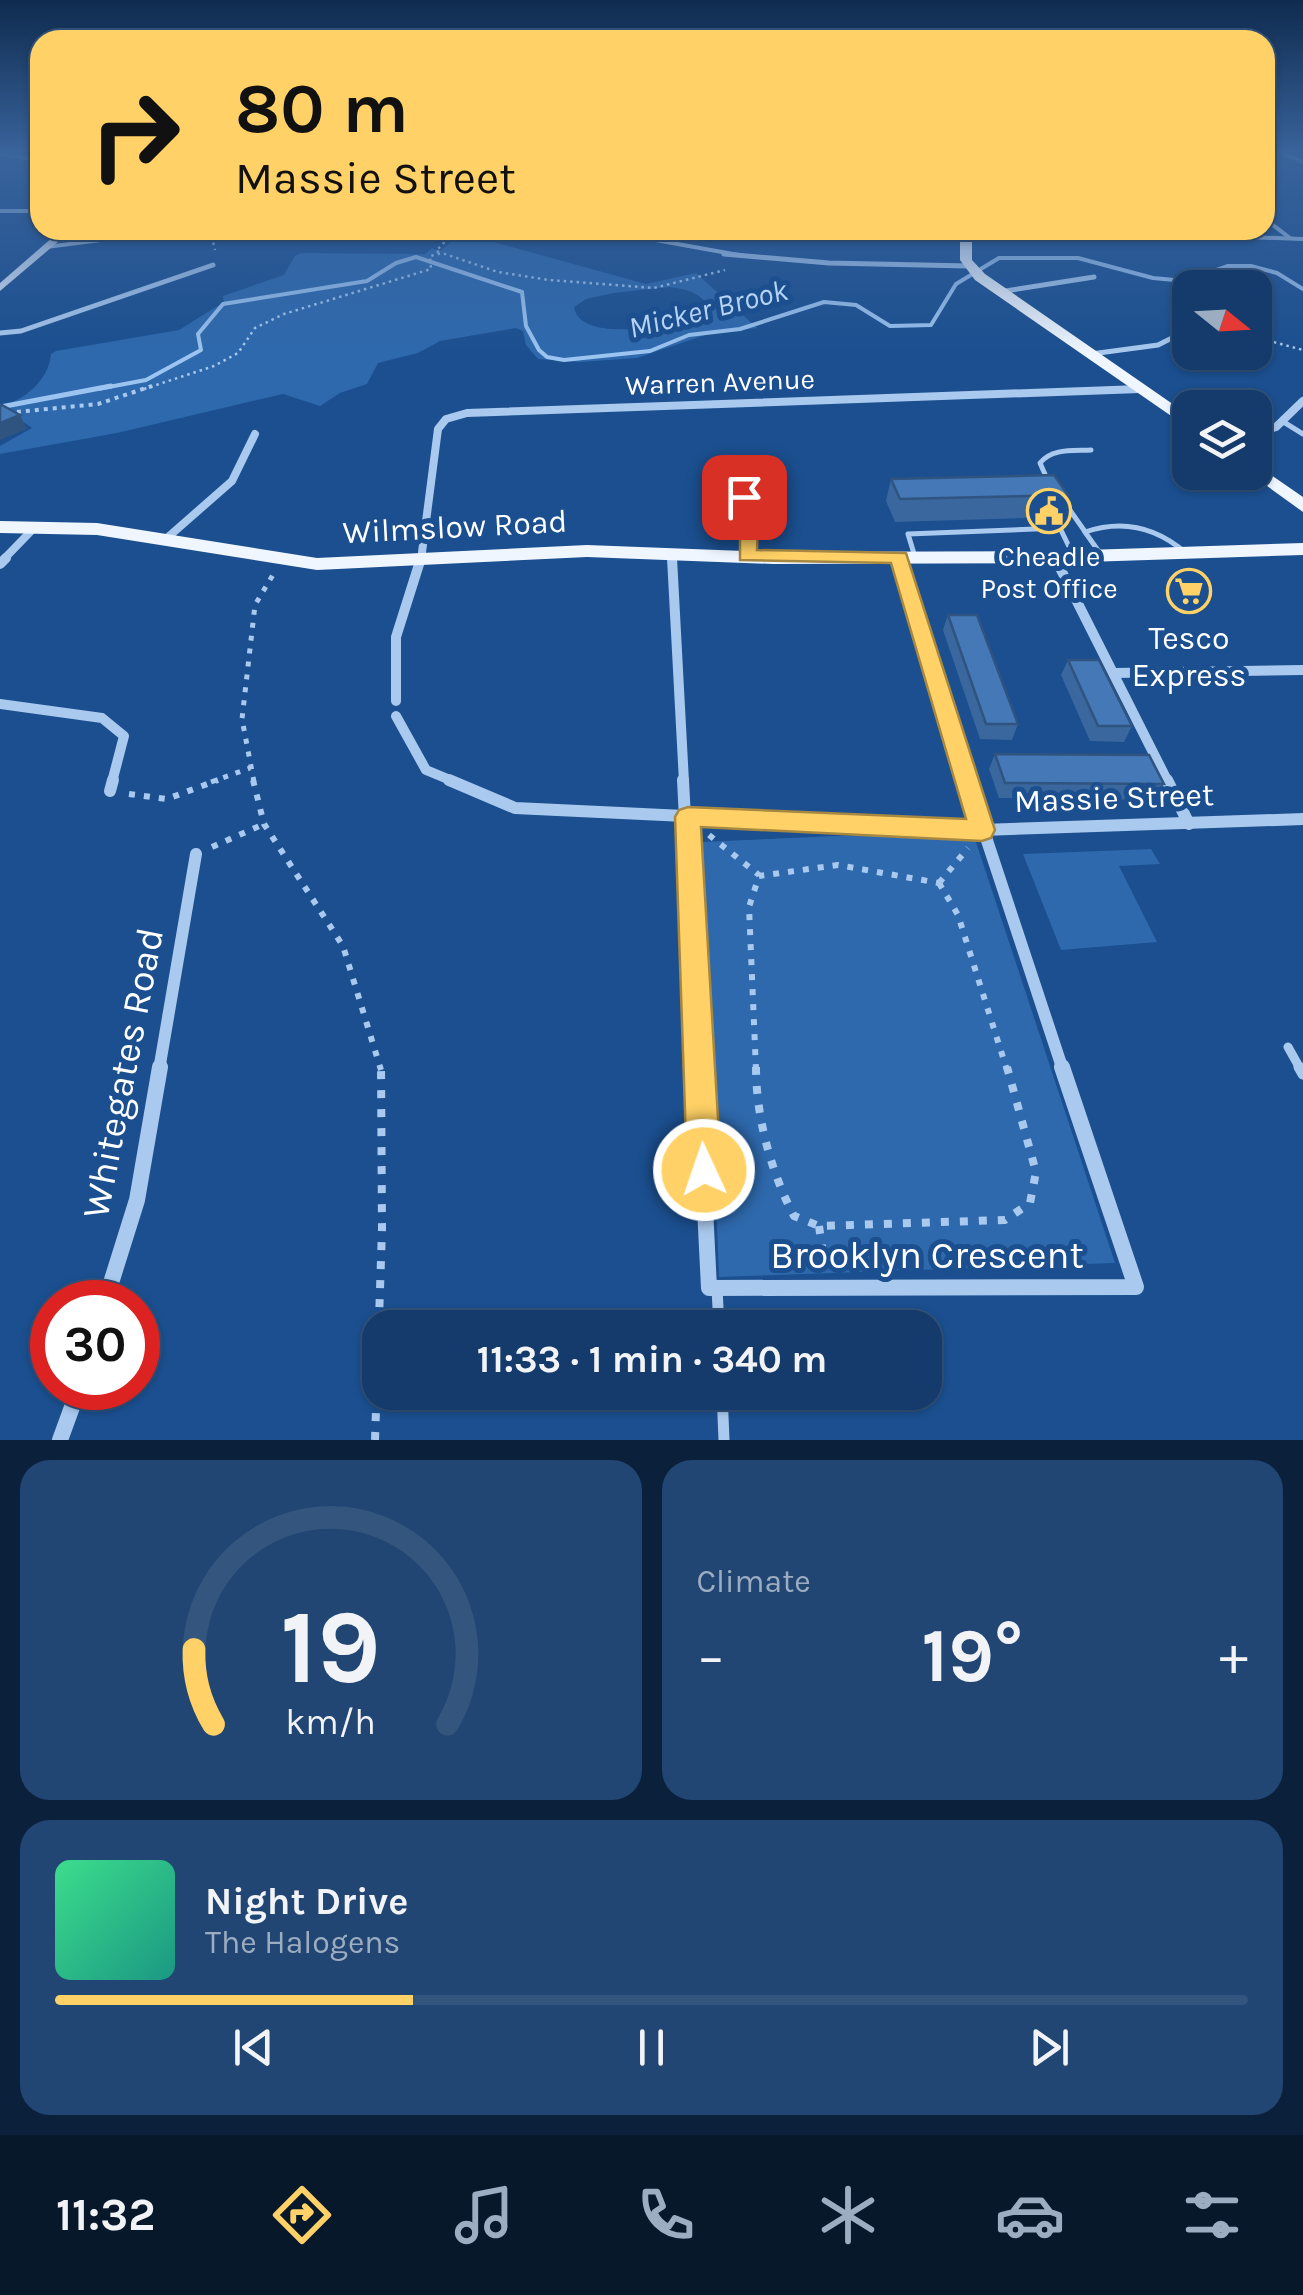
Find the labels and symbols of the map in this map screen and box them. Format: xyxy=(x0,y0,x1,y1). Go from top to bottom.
north arrow xyxy=(1172,270,1272,370)
water label: Micker Brook xyxy=(625,272,792,346)
street label: Warren Avenue xyxy=(625,362,815,402)
pin xyxy=(702,455,787,540)
public building icon: Cheadle Post Office xyxy=(1026,488,1072,534)
street label: Wilmslow Road xyxy=(342,503,568,551)
place label: Cheadle Post Office xyxy=(980,540,1118,605)
supermarket icon: Tesco Express xyxy=(1166,568,1212,614)
place label: Tesco Express xyxy=(1132,620,1246,694)
street label: Massie Street xyxy=(1014,776,1214,820)
street label: Whitegates Road xyxy=(73,924,173,1222)
position arrow xyxy=(652,1118,756,1222)
street label: Brooklyn Crescent xyxy=(770,1233,1084,1278)
speed limit sign: 30 xyxy=(30,1280,160,1410)

